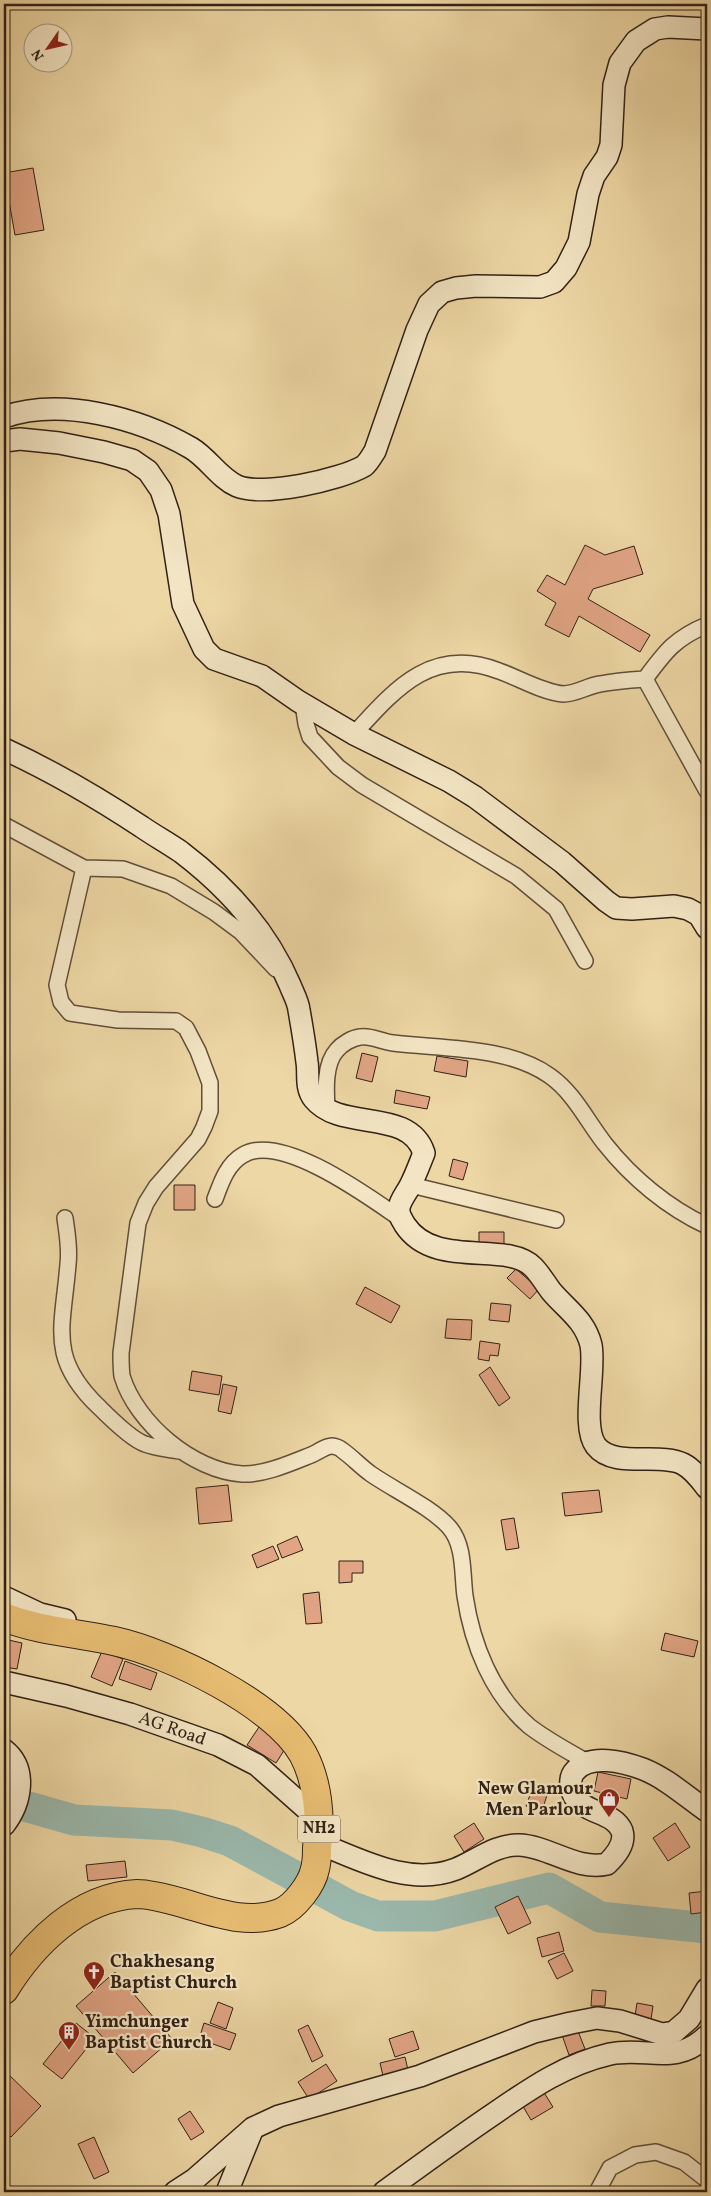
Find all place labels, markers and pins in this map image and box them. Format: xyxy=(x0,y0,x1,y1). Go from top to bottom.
place label: New Glamour Men Parlour xyxy=(478,1777,593,1823)
shop icon: New Glamour Men Parlour xyxy=(597,1787,621,1818)
place label: Chakhesang Baptist Church xyxy=(110,1950,238,1996)
church icon: Chakhesang Baptist Church xyxy=(82,1960,106,1991)
place label: Yimchunger Baptist Church xyxy=(85,2010,213,2056)
building icon: Yimchunger Baptist Church xyxy=(57,2020,81,2051)

